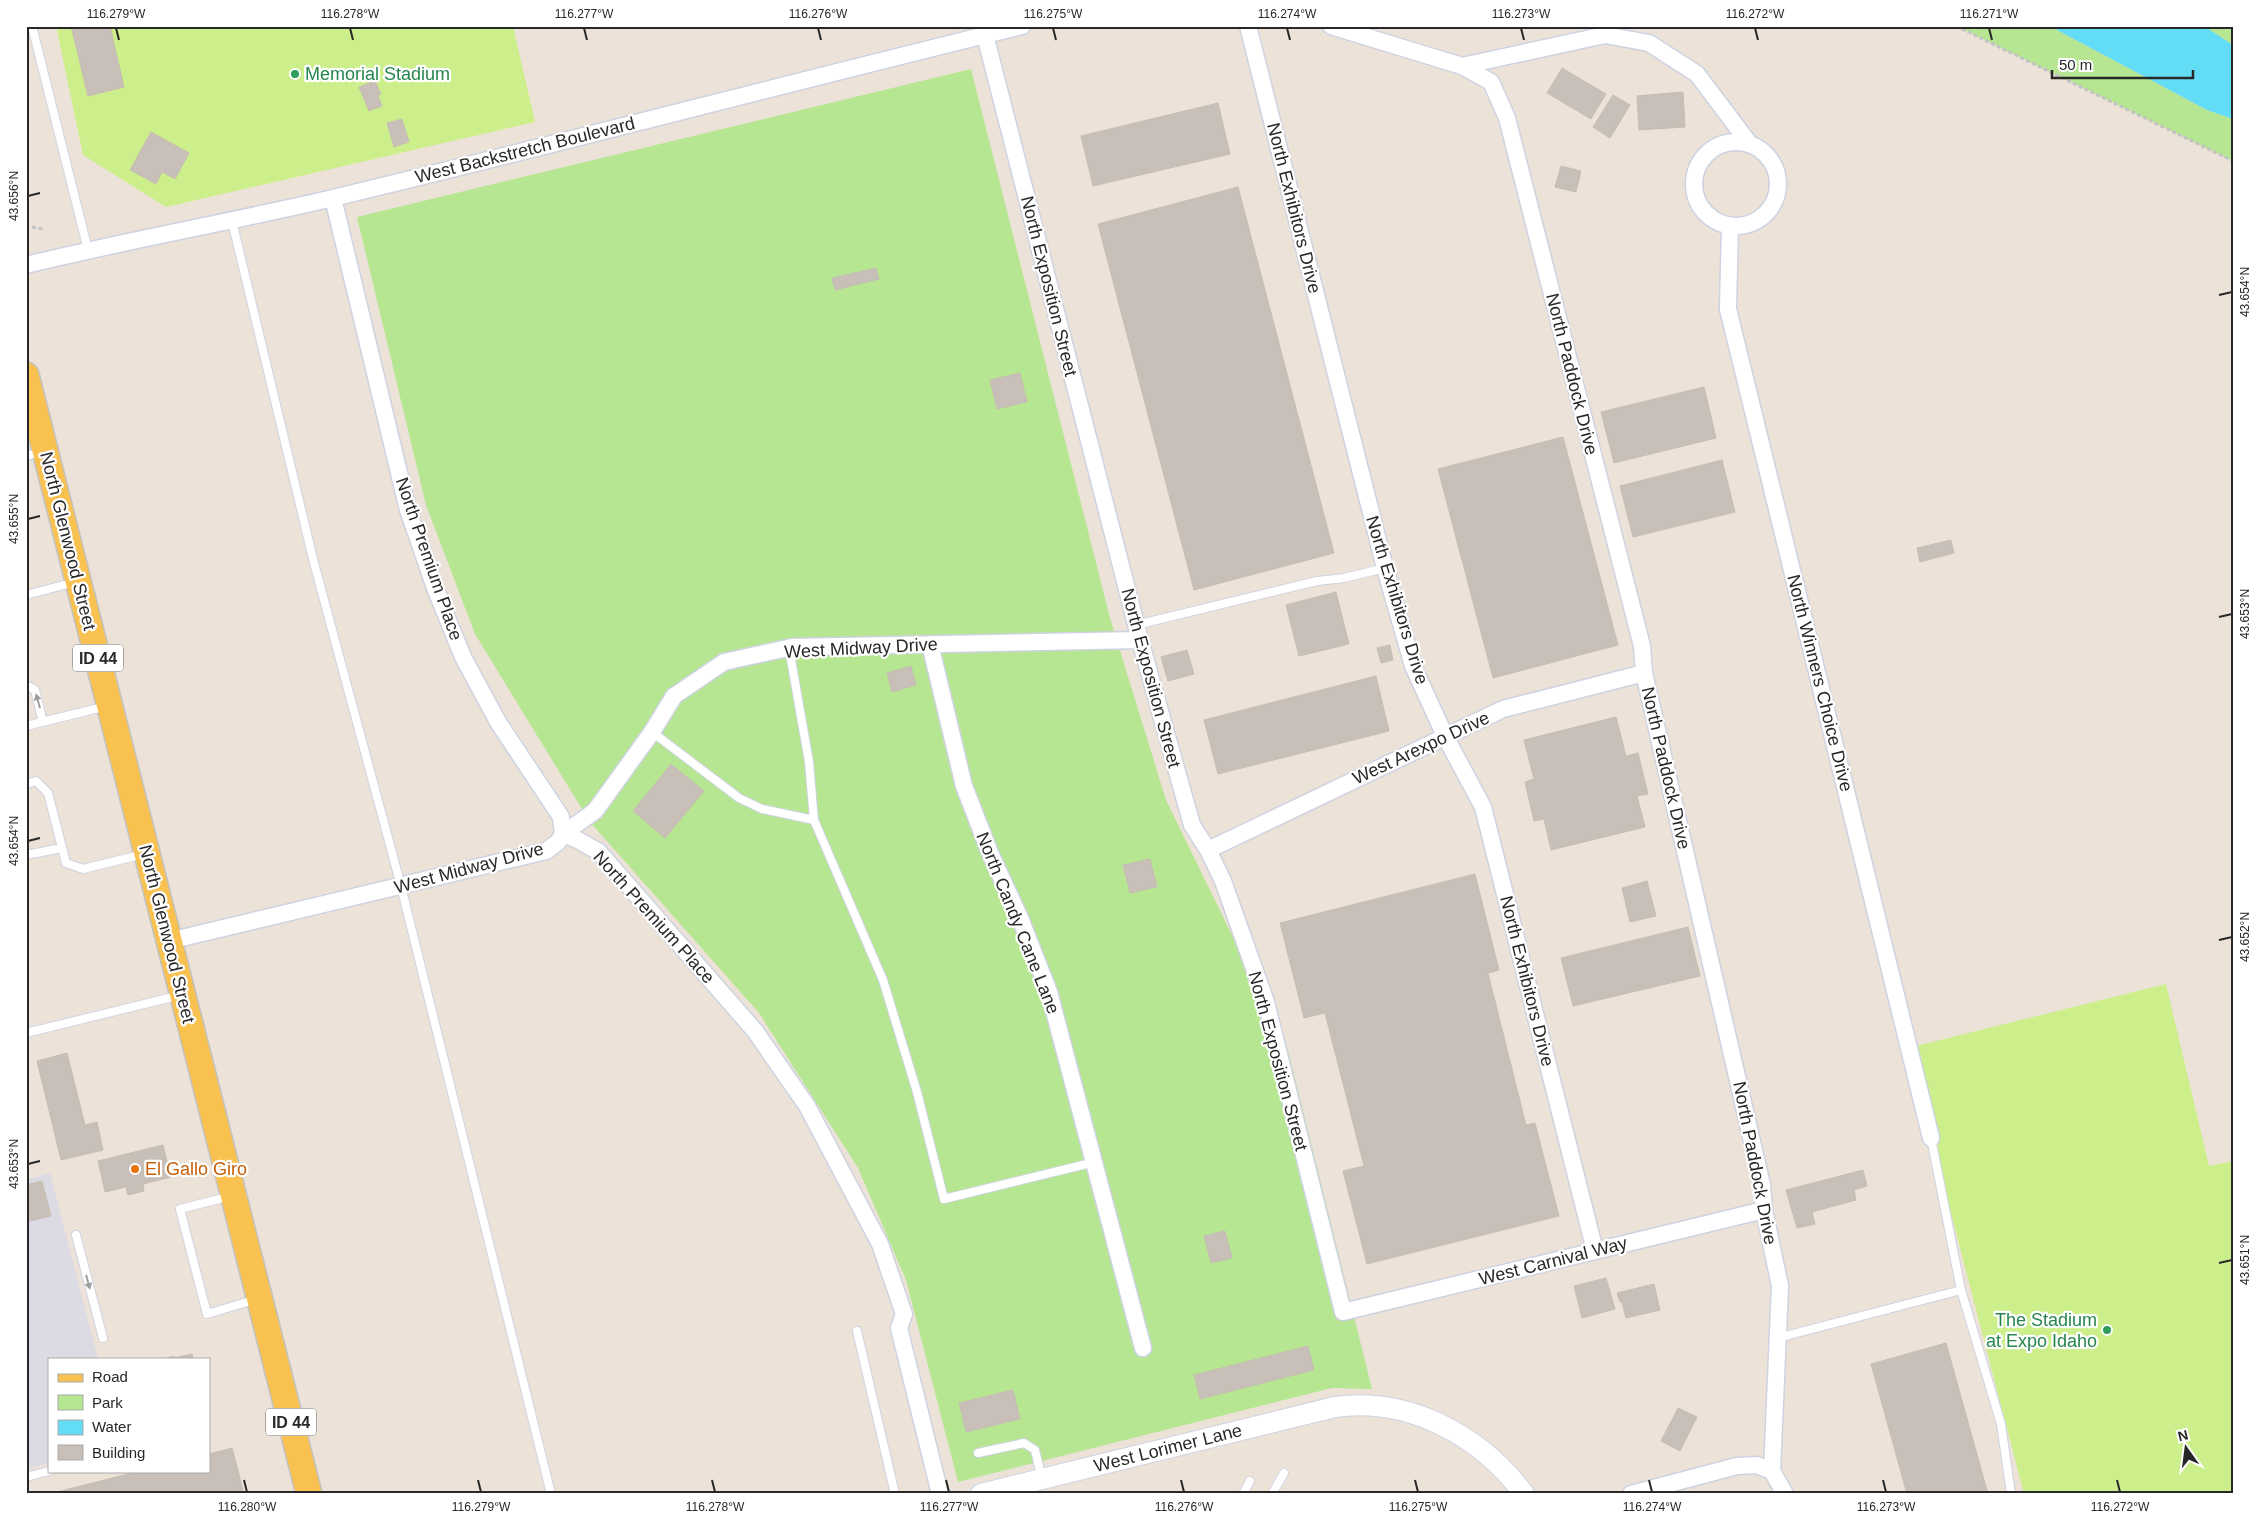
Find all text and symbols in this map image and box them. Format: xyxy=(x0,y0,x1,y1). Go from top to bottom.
text: 116.279°W xyxy=(87,7,146,21)
text: 116.278°W xyxy=(321,7,380,21)
text: 116.277°W xyxy=(555,7,614,21)
text: 116.276°W xyxy=(789,7,848,21)
text: 116.275°W xyxy=(1024,7,1083,21)
text: 116.274°W xyxy=(1258,7,1317,21)
text: 116.273°W xyxy=(1492,7,1551,21)
text: 116.272°W xyxy=(1726,7,1785,21)
text: 116.271°W xyxy=(1960,7,2019,21)
scale bar xyxy=(2052,48,2193,80)
text: 50 m xyxy=(2059,56,2092,73)
place label: Memorial Stadium xyxy=(305,64,450,84)
marker: Memorial Stadium xyxy=(289,68,301,80)
street label: West Backstretch Boulevard xyxy=(413,113,637,187)
street label: North Exhibitors Drive xyxy=(1263,121,1325,295)
text: 43.656°N xyxy=(7,171,21,221)
street label: North Exposition Street xyxy=(1017,194,1081,378)
text: 43.654°N xyxy=(2238,267,2252,317)
street label: North Paddock Drive xyxy=(1542,291,1602,457)
street label: North Glenwood Street xyxy=(36,450,100,632)
street label: North Premium Place xyxy=(392,475,466,643)
text: 43.655°N xyxy=(7,494,21,544)
street label: North Exhibitors Drive xyxy=(1362,513,1432,687)
street label: North Winners Choice Drive xyxy=(1783,572,1857,794)
street label: North Exposition Street xyxy=(1117,586,1185,770)
text: 43.653°N xyxy=(2238,589,2252,639)
street label: West Midway Drive xyxy=(784,634,938,662)
road number: ID 44 xyxy=(73,644,123,671)
street label: North Paddock Drive xyxy=(1638,685,1694,851)
one-way arrow xyxy=(33,694,41,709)
street label: West Arexpo Drive xyxy=(1349,708,1493,788)
text: 43.654°N xyxy=(7,816,21,866)
street label: North Candy Cane Lane xyxy=(972,829,1064,1017)
street label: West Midway Drive xyxy=(392,838,546,898)
street label: North Glenwood Street xyxy=(135,843,199,1025)
street label: North Premium Place xyxy=(589,847,719,987)
street label: North Exhibitors Drive xyxy=(1496,894,1558,1068)
text: 43.652°N xyxy=(2238,912,2252,962)
street label: North Exposition Street xyxy=(1244,969,1312,1153)
street label: North Paddock Drive xyxy=(1729,1080,1781,1246)
text: 43.653°N xyxy=(7,1139,21,1189)
place label: El Gallo Giro xyxy=(145,1159,247,1179)
marker: El Gallo Giro xyxy=(129,1163,141,1175)
street label: West Carnival Way xyxy=(1477,1233,1629,1289)
text: 43.651°N xyxy=(2238,1235,2252,1285)
one-way arrow xyxy=(85,1275,93,1290)
place label: The Stadium at Expo Idaho xyxy=(1986,1310,2097,1351)
marker: The Stadium at Expo Idaho xyxy=(2101,1324,2113,1336)
legend xyxy=(48,1358,210,1472)
text: Road xyxy=(92,1368,128,1385)
text: Park xyxy=(92,1394,123,1411)
road number: ID 44 xyxy=(266,1408,316,1435)
text: Water xyxy=(92,1418,131,1435)
street label: West Lorimer Lane xyxy=(1092,1420,1244,1476)
north arrow xyxy=(2162,1422,2212,1472)
text: N xyxy=(2176,1426,2190,1444)
text: Building xyxy=(92,1444,145,1461)
text: 116.280°W xyxy=(218,1500,277,1514)
text: 116.279°W xyxy=(452,1500,511,1514)
text: 116.278°W xyxy=(686,1500,745,1514)
text: 116.277°W xyxy=(920,1500,979,1514)
text: 116.276°W xyxy=(1155,1500,1214,1514)
text: 116.275°W xyxy=(1389,1500,1448,1514)
text: 116.274°W xyxy=(1623,1500,1682,1514)
text: 116.273°W xyxy=(1857,1500,1916,1514)
text: 116.272°W xyxy=(2091,1500,2150,1514)

